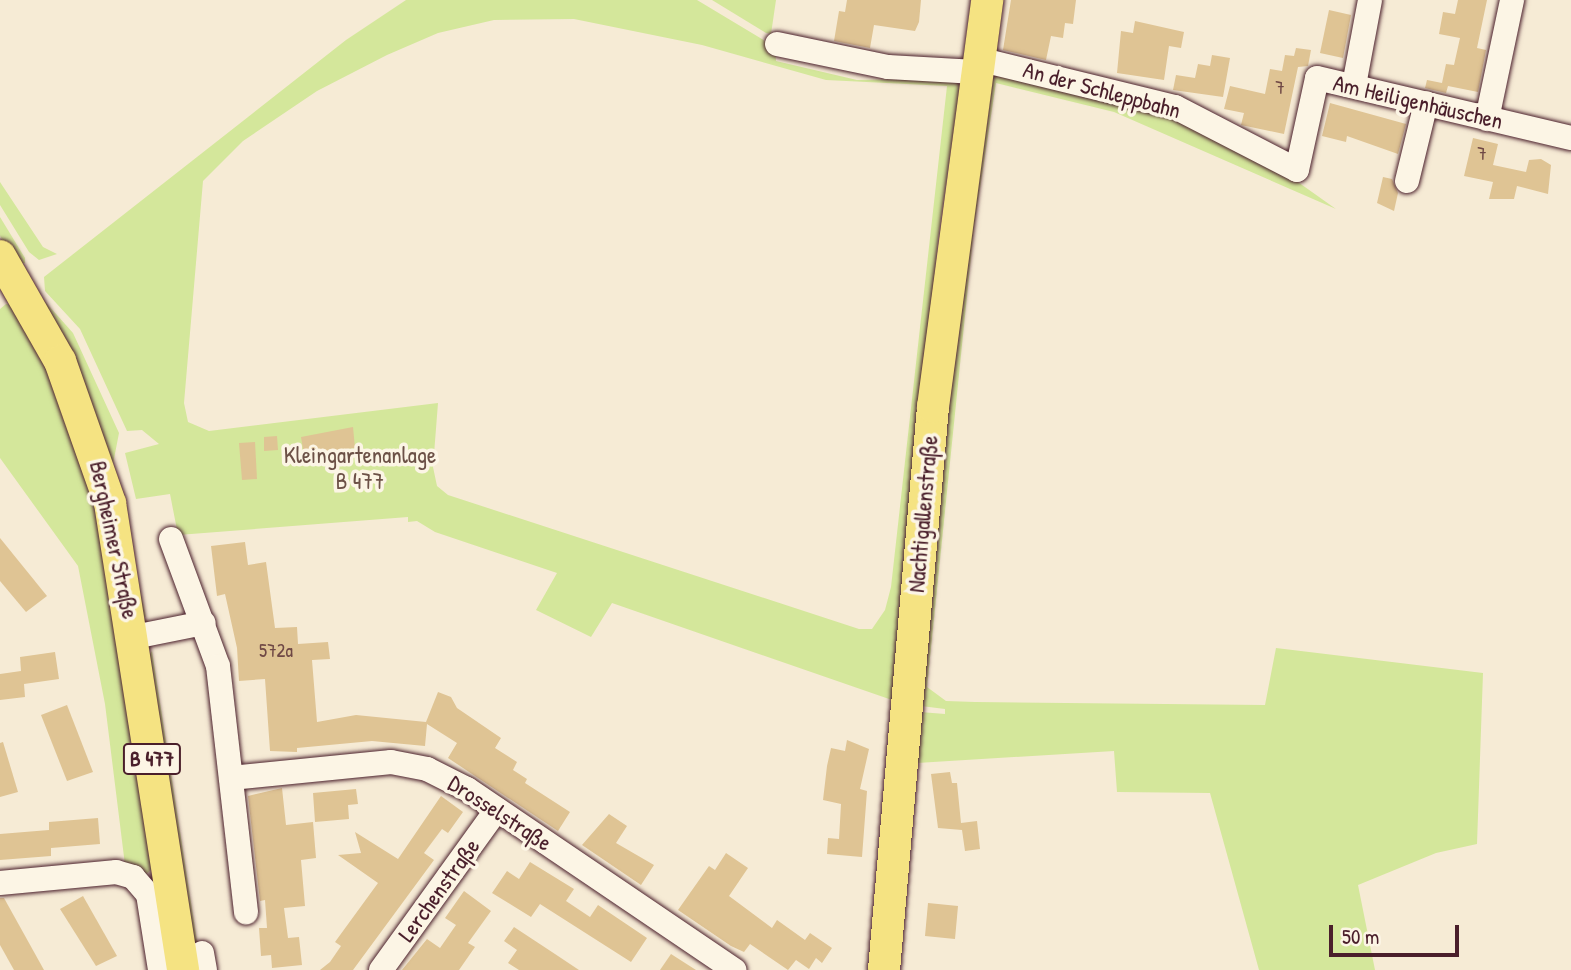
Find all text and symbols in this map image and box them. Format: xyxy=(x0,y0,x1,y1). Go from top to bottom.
street label: An der Schleppbahn xyxy=(1020,56,1184,124)
street label: Am Heiligenhäuschen xyxy=(1331,69,1505,135)
house number: 7 xyxy=(1275,77,1285,99)
house number: 7 xyxy=(1477,143,1487,165)
street label: Nachtigallenstraße xyxy=(902,434,944,594)
park label: Kleingartenanlage B 477 xyxy=(284,441,436,495)
street label: Bergheimer Straße xyxy=(84,459,144,621)
house number: 572a xyxy=(259,640,293,662)
road number: B 477 xyxy=(122,742,182,776)
street label: Drosselstraße xyxy=(443,769,557,857)
street label: Lerchenstraße xyxy=(392,833,486,947)
scale bar xyxy=(1333,911,1462,955)
text: 50 m xyxy=(1342,922,1379,951)

